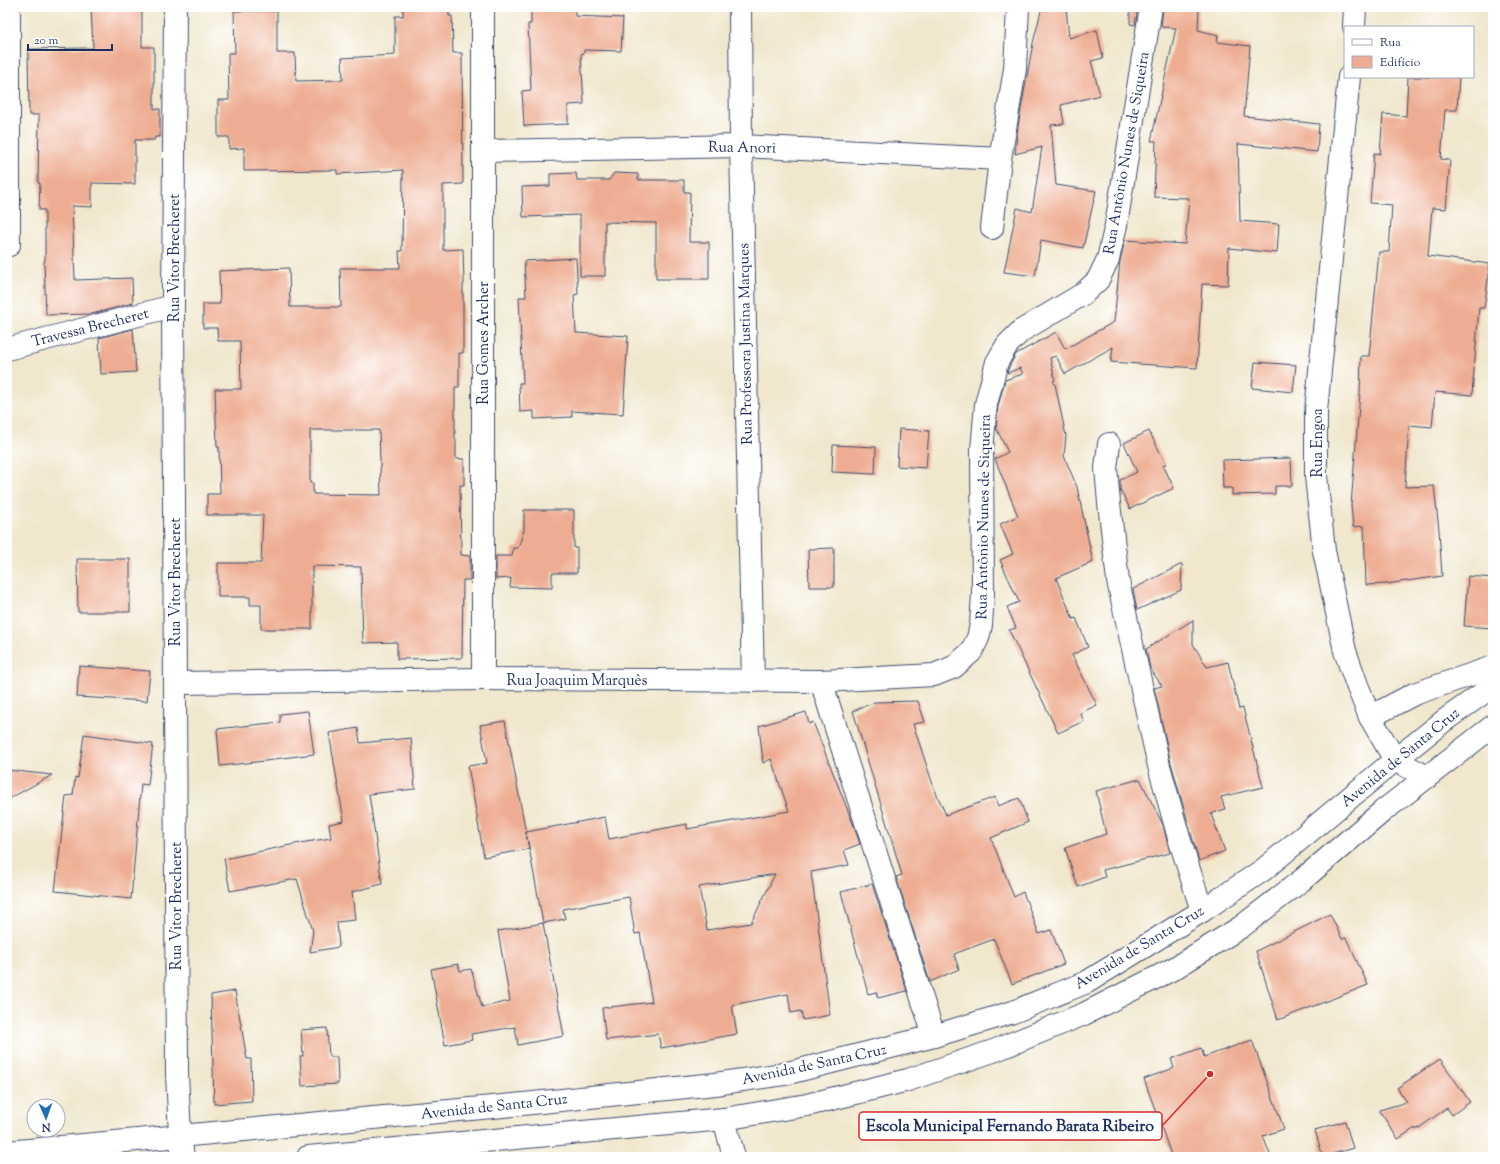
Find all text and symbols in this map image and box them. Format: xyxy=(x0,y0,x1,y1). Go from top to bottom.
scale bar xyxy=(28,26,112,52)
legend xyxy=(1344,26,1474,78)
text: 20 m xyxy=(34,32,59,50)
text: Rua xyxy=(1380,34,1401,52)
street label: Rua Antônio Nunes de Siqueira xyxy=(1099,50,1156,256)
text: Edifício xyxy=(1380,54,1421,72)
street label: Rua Anori xyxy=(708,137,776,160)
street label: Rua Vitor Brecheret xyxy=(165,194,186,322)
street label: Rua Professora Justina Marques xyxy=(734,243,759,445)
street label: Rua Gomes Archer xyxy=(474,281,495,405)
street label: Travessa Brecheret xyxy=(30,304,151,353)
street label: Rua Engoa xyxy=(1308,408,1329,478)
street label: Rua Antônio Nunes de Siqueira xyxy=(972,414,997,620)
street label: Rua Vitor Brecheret xyxy=(166,518,187,646)
street label: Rua Joaquim Marquês xyxy=(507,671,648,692)
street label: Avenida de Santa Cruz xyxy=(1337,703,1465,813)
street label: Rua Vitor Brecheret xyxy=(167,842,188,970)
street label: Avenida de Santa Cruz xyxy=(1071,901,1209,995)
street label: Avenida de Santa Cruz xyxy=(740,1040,889,1091)
street label: Avenida de Santa Cruz xyxy=(420,1089,569,1126)
north arrow xyxy=(26,1098,66,1138)
callout: Escola Municipal Fernando Barata Ribeiro xyxy=(859,1112,1162,1140)
text: Escola Municipal Fernando Barata Ribeiro xyxy=(866,1116,1154,1139)
text: N xyxy=(41,1119,52,1135)

